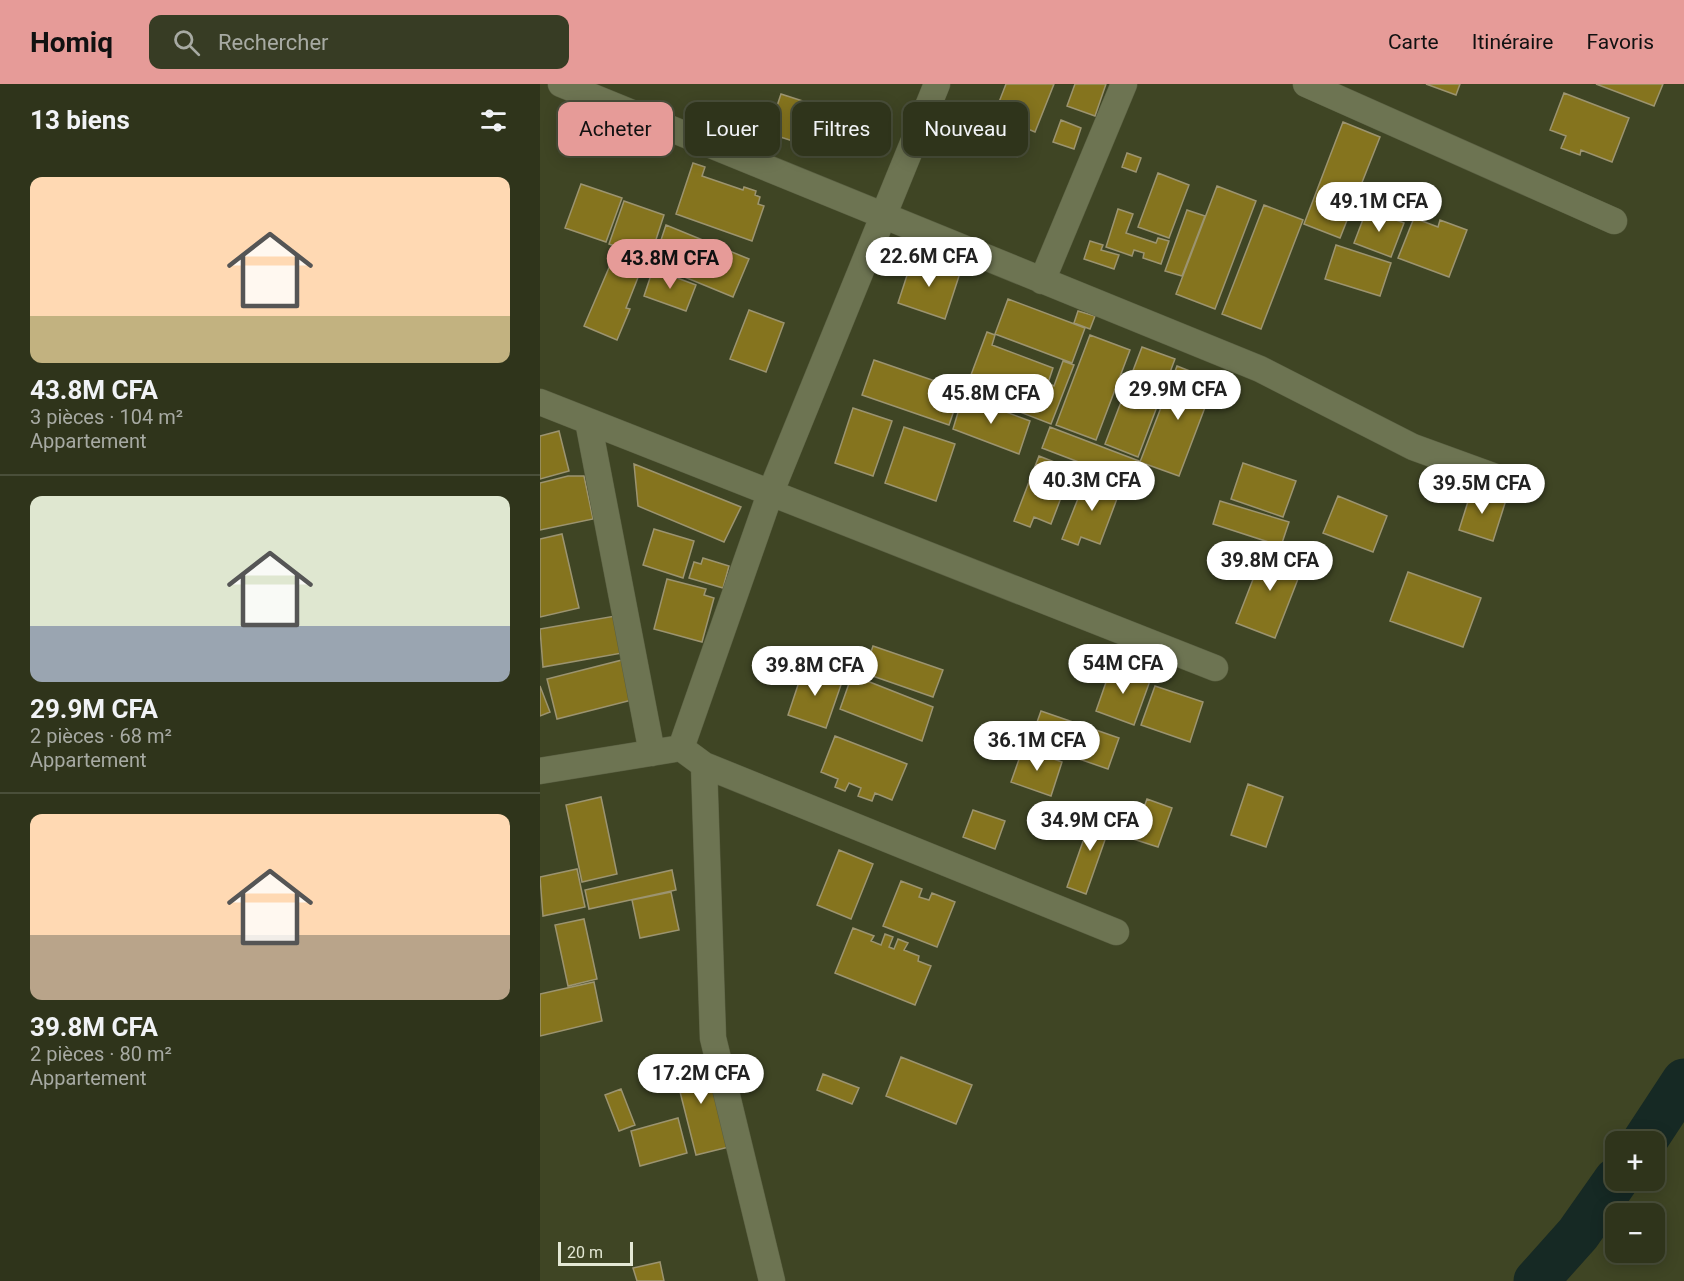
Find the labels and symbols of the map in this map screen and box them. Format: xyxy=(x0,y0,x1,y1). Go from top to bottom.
pin: 49.1M CFA xyxy=(1310,182,1448,233)
pin: 22.6M CFA xyxy=(860,237,998,288)
pin: 43.8M CFA xyxy=(601,239,739,290)
pin: 29.9M CFA xyxy=(1109,370,1247,421)
pin: 45.8M CFA xyxy=(922,374,1060,425)
pin: 40.3M CFA xyxy=(1023,461,1161,512)
pin: 39.5M CFA xyxy=(1413,464,1551,515)
pin: 39.8M CFA xyxy=(1201,541,1339,592)
pin: 54M CFA xyxy=(1068,644,1178,695)
pin: 39.8M CFA xyxy=(746,646,884,697)
pin: 36.1M CFA xyxy=(968,721,1106,772)
pin: 34.9M CFA xyxy=(1021,801,1159,852)
pin: 17.2M CFA xyxy=(632,1054,770,1105)
scale bar xyxy=(558,1239,633,1266)

